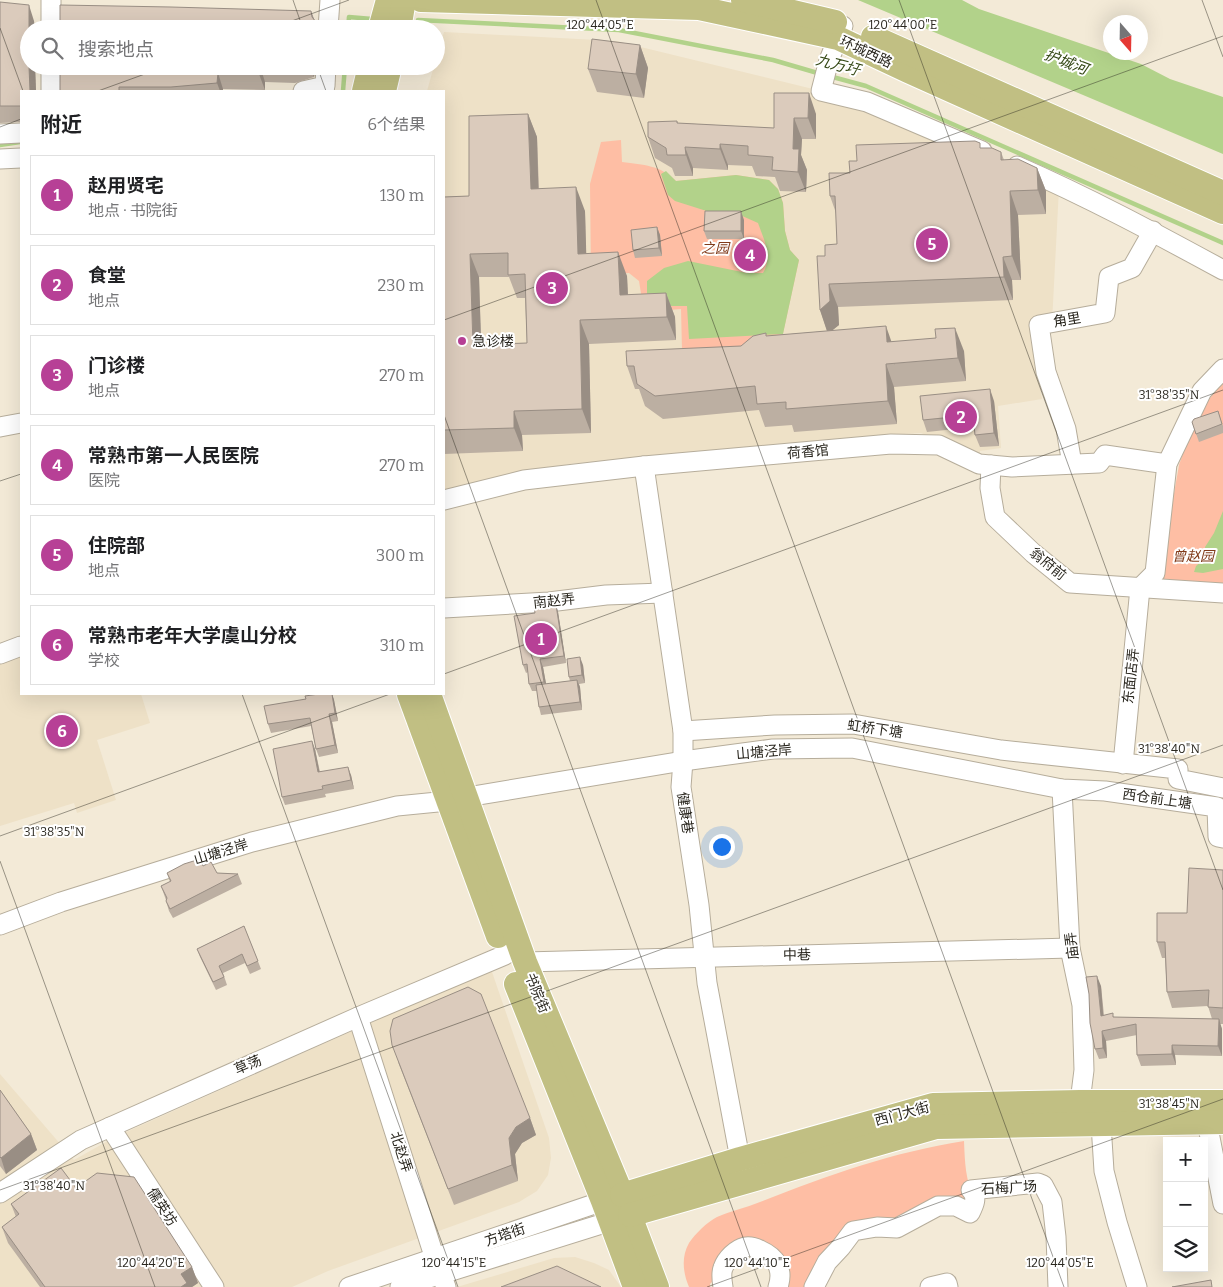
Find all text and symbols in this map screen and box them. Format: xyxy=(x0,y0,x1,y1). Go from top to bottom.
north arrow xyxy=(1103,15,1148,60)
text: 120°44'05"E xyxy=(566,18,634,32)
text: 120°44'00"E xyxy=(869,18,937,32)
search box xyxy=(20,20,445,75)
street label: 环城西路 xyxy=(837,32,895,72)
icon: search xyxy=(38,34,66,62)
text: 搜索地点 xyxy=(78,38,154,61)
water label: 护城河 xyxy=(1042,46,1093,80)
water label: 九万圩 xyxy=(814,50,864,80)
text: 附近 xyxy=(40,112,82,138)
text: 6个结果 xyxy=(368,115,425,134)
text: 赵用贤宅 xyxy=(88,174,164,197)
text: 1 xyxy=(54,186,60,205)
text: 130 m xyxy=(380,186,424,205)
text: 地点 · 书院街 xyxy=(88,201,178,220)
pin: 5 xyxy=(916,225,948,263)
pin: 4 xyxy=(734,236,766,274)
park label: 之园 xyxy=(701,240,731,257)
text: 食堂 xyxy=(88,264,126,287)
pin: 3 xyxy=(536,269,568,307)
text: 2 xyxy=(52,276,62,295)
text: 230 m xyxy=(377,276,424,295)
text: 地点 xyxy=(88,291,120,310)
street label: 角里 xyxy=(1052,309,1082,331)
place label: 急诊楼 xyxy=(472,333,514,350)
marker: 急诊楼 xyxy=(456,335,468,347)
text: 门诊楼 xyxy=(88,354,145,377)
text: 3 xyxy=(52,366,62,385)
text: 270 m xyxy=(379,366,424,385)
text: 地点 xyxy=(88,381,120,400)
text: 31°38'35"N xyxy=(1139,388,1200,402)
pin: 2 xyxy=(945,398,977,436)
street label: 荷香馆 xyxy=(786,442,830,462)
text: 常熟市第一人民医院 xyxy=(88,444,259,467)
text: 4 xyxy=(52,456,62,475)
text: 270 m xyxy=(379,456,424,475)
text: 医院 xyxy=(88,471,120,490)
text: 住院部 xyxy=(88,534,145,557)
street label: 翁府前 xyxy=(1026,544,1070,584)
text: 5 xyxy=(53,546,61,565)
text: 300 m xyxy=(376,546,424,565)
park label: 曾赵园 xyxy=(1172,548,1216,565)
text: 地点 xyxy=(88,561,120,580)
street label: 南赵弄 xyxy=(532,590,576,612)
pin: 1 xyxy=(525,620,557,658)
text: 常熟市老年大学虞山分校 xyxy=(88,624,297,647)
text: 6 xyxy=(52,636,62,655)
text: 310 m xyxy=(380,636,424,655)
street label: 东面店弄 xyxy=(1120,647,1142,705)
text: 学校 xyxy=(88,651,120,670)
pin: 6 xyxy=(46,712,78,750)
street label: 虹桥下塘 xyxy=(846,717,904,741)
street label: 山塘泾岸 xyxy=(735,741,793,763)
text: 31°38'40"N xyxy=(1138,742,1200,756)
street label: 西仓前上塘 xyxy=(1121,786,1193,812)
street label: 健康巷 xyxy=(674,791,696,835)
text: 31°38'35"N xyxy=(24,825,85,839)
your location xyxy=(709,834,735,860)
street label: 山塘泾岸 xyxy=(192,836,250,868)
street label: 庙弄 xyxy=(1062,931,1082,961)
street label: 中巷 xyxy=(783,946,811,964)
street label: 书院街 xyxy=(521,970,553,1016)
street label: 草荡 xyxy=(232,1052,264,1078)
text: 31°38'45"N xyxy=(1139,1097,1200,1111)
street label: 西门大街 xyxy=(873,1099,931,1129)
street label: 北赵弄 xyxy=(386,1129,416,1175)
map controls xyxy=(1163,1137,1208,1272)
button: + xyxy=(1163,1137,1208,1182)
street label: 石梅广场 xyxy=(981,1178,1037,1198)
text: 31°38'40"N xyxy=(23,1179,85,1193)
button: − xyxy=(1163,1182,1208,1227)
street label: 儒英坊 xyxy=(143,1185,181,1229)
street label: 方塔街 xyxy=(482,1220,528,1250)
button: layers xyxy=(1163,1227,1208,1272)
text: 120°44'20"E xyxy=(117,1256,185,1270)
text: 120°44'15"E xyxy=(422,1256,486,1270)
text: 120°44'10"E xyxy=(724,1256,790,1270)
text: 120°44'05"E xyxy=(1026,1256,1094,1270)

